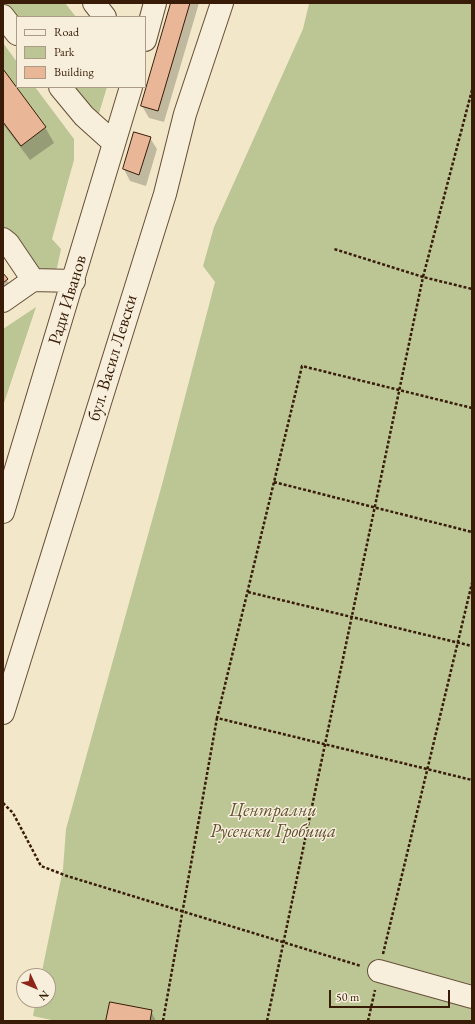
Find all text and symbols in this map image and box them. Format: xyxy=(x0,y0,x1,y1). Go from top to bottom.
legend xyxy=(16,16,146,88)
text: Road xyxy=(54,24,79,40)
text: Park xyxy=(54,44,74,60)
text: Building xyxy=(54,64,94,80)
street label: Ради Иванов xyxy=(44,253,92,347)
street label: бул. Васил Левски xyxy=(84,292,142,424)
park label: Централни Русенски Гробища xyxy=(210,800,336,842)
north arrow xyxy=(16,968,56,1008)
scale bar xyxy=(331,982,452,1008)
text: N xyxy=(36,988,52,1004)
text: 50 m xyxy=(336,989,359,1005)

